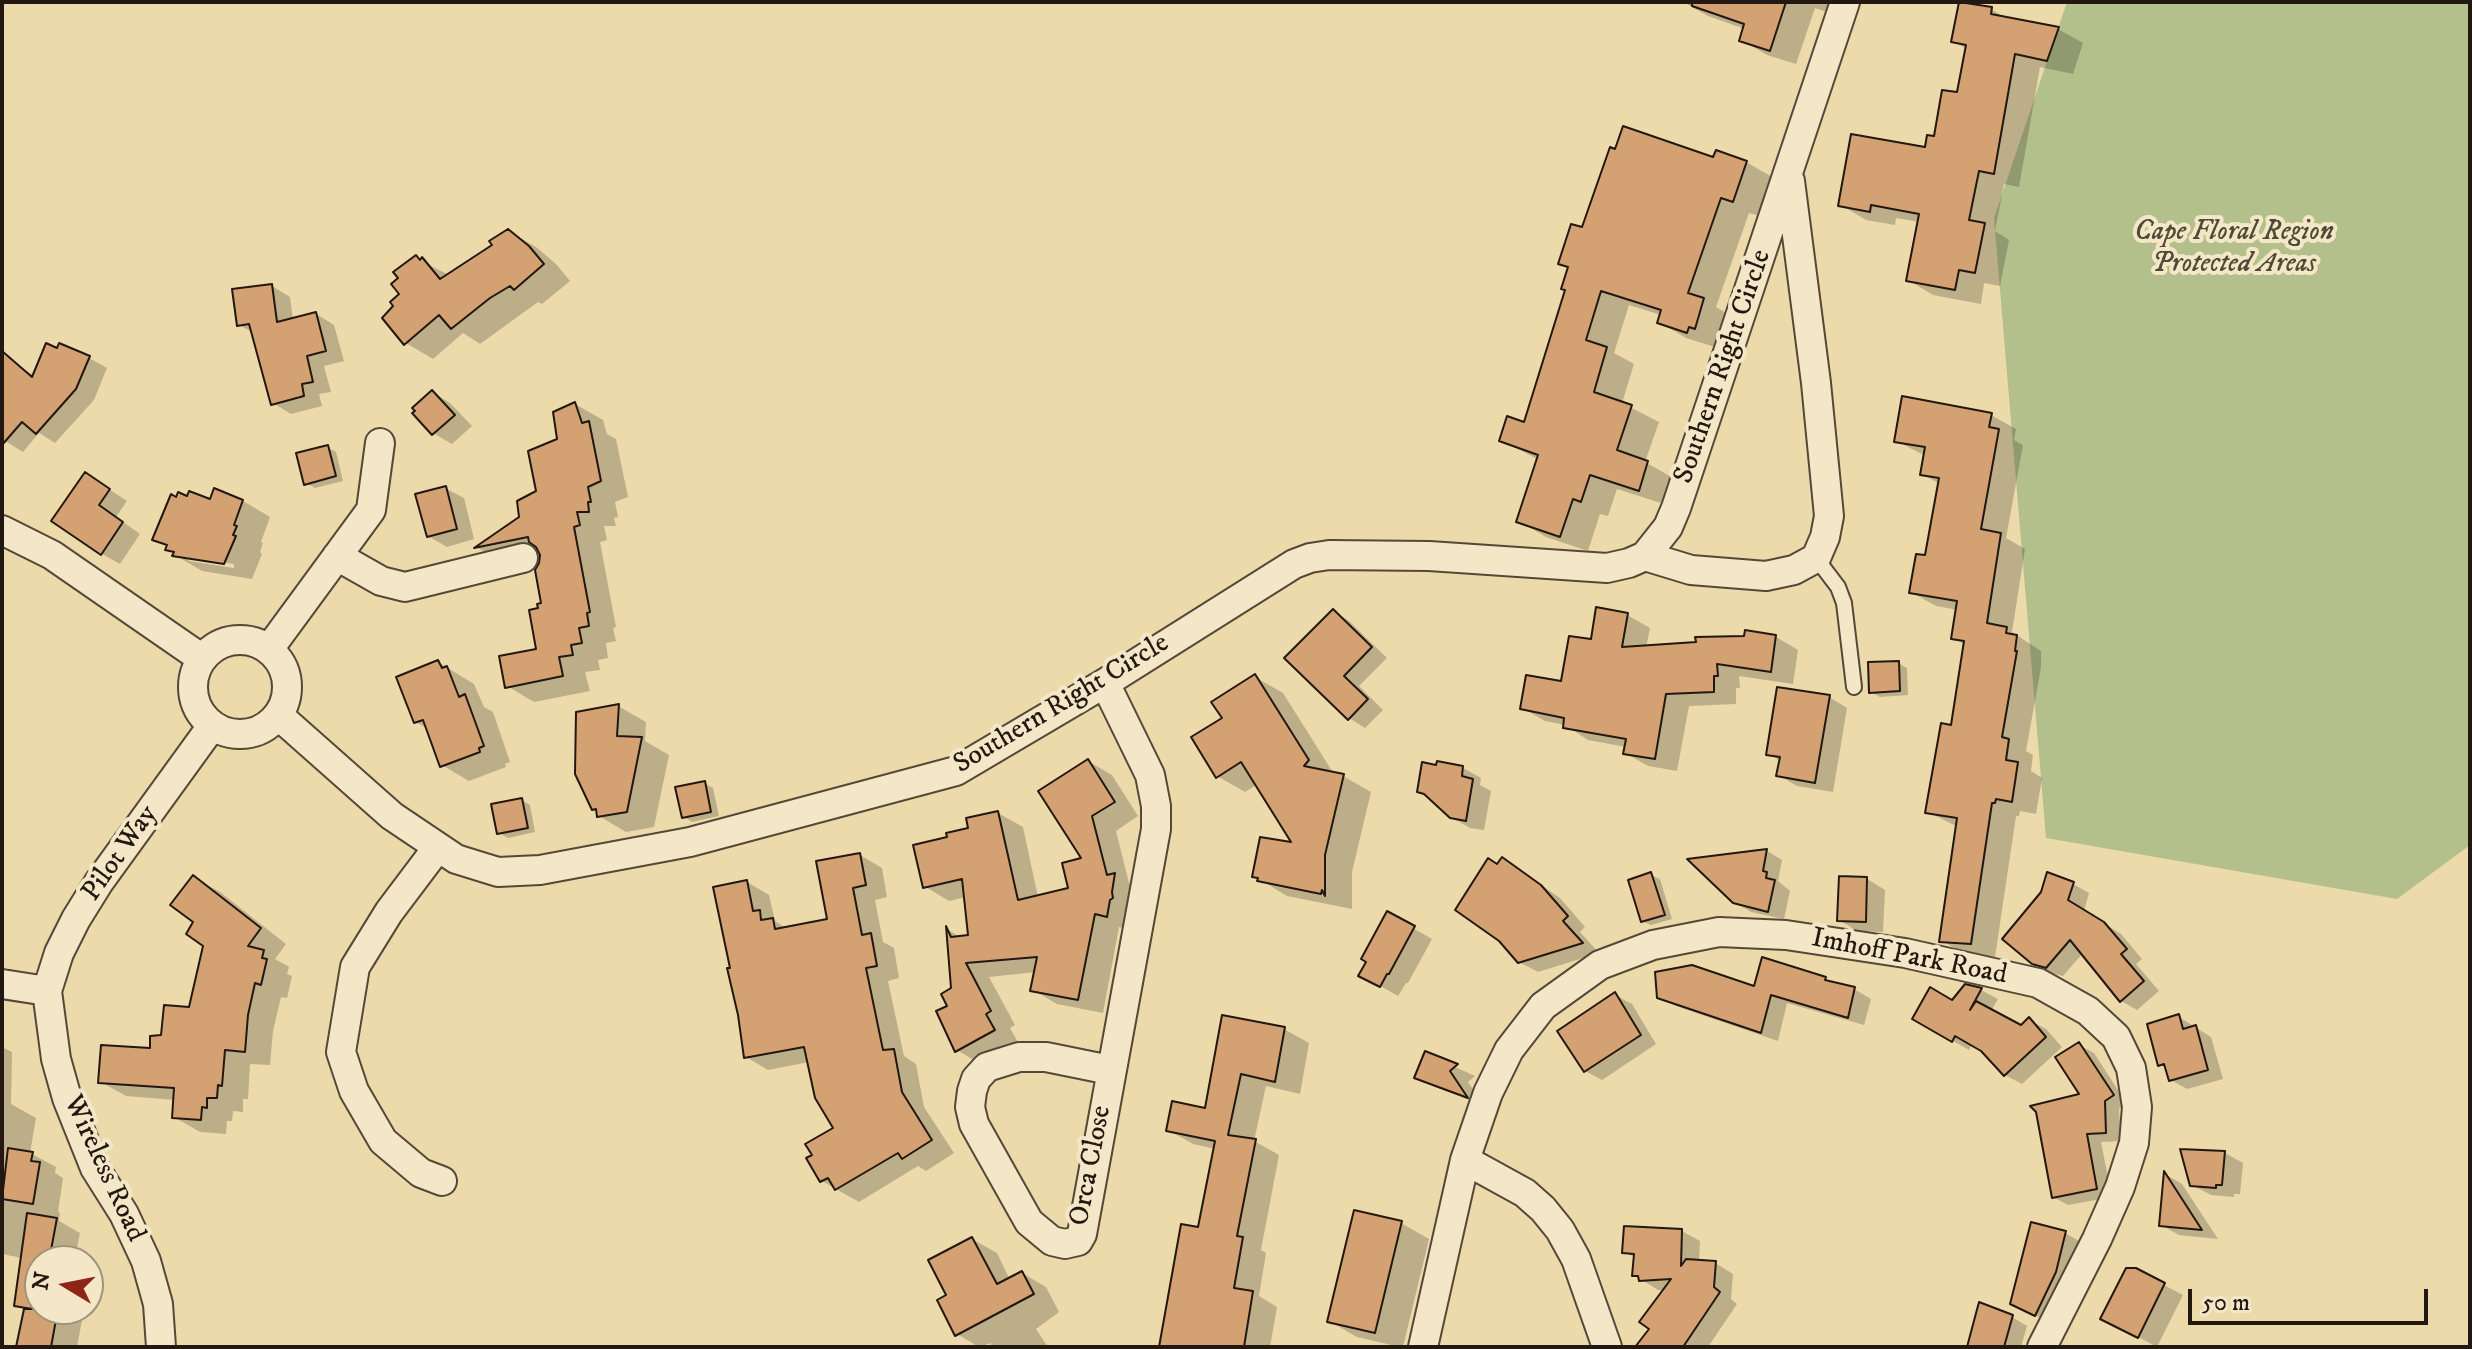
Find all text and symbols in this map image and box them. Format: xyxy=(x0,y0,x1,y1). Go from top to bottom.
park label: Cape Floral Region Protected Areas xyxy=(2134,216,2334,282)
street label: Southern Right Circle xyxy=(1668,246,1780,488)
street label: Southern Right Circle xyxy=(948,628,1176,782)
street label: Pilot Way xyxy=(76,800,166,908)
street label: Imhoff Park Road xyxy=(1808,923,2010,993)
street label: Wireless Road xyxy=(55,1091,151,1247)
street label: Orca Close xyxy=(1064,1103,1120,1229)
north arrow xyxy=(24,1245,104,1325)
text: N xyxy=(27,1270,57,1292)
scale bar xyxy=(2192,1273,2432,1323)
text: 50 m xyxy=(2202,1288,2250,1318)

